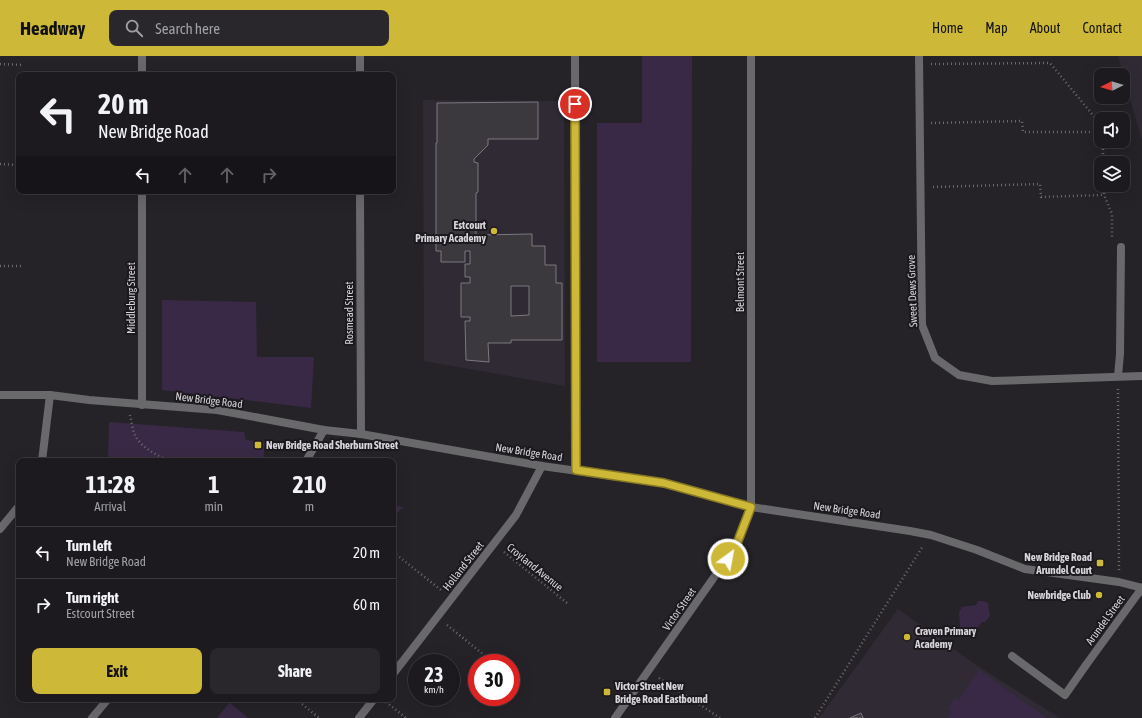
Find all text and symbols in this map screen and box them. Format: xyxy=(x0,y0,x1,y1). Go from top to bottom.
search box xyxy=(109,10,389,46)
text: Headway xyxy=(20,17,85,39)
icon: search xyxy=(123,17,145,39)
text: Search here xyxy=(155,20,220,37)
text: Home xyxy=(932,20,963,36)
text: Map xyxy=(985,20,1008,36)
text: About xyxy=(1030,20,1061,36)
text: Contact xyxy=(1083,20,1122,36)
north arrow xyxy=(1094,68,1130,104)
map controls xyxy=(1094,68,1130,192)
pin xyxy=(558,87,592,121)
icon: left xyxy=(32,88,84,140)
text: 20 m xyxy=(98,88,148,120)
icon: arrive xyxy=(564,93,586,115)
button: sound xyxy=(1094,112,1130,148)
text: New Bridge Road xyxy=(98,121,209,142)
button: layers xyxy=(1094,156,1130,192)
icon: left xyxy=(132,164,154,186)
icon: ahead xyxy=(174,164,196,186)
icon: ahead xyxy=(216,164,238,186)
icon: right xyxy=(258,164,280,186)
place label: Estcourt Primary Academy xyxy=(415,219,487,244)
marker: Estcourt Primary Academy xyxy=(489,226,499,236)
street label: Belmont Street xyxy=(734,252,746,312)
street label: Sweet Dews Grove xyxy=(905,255,919,327)
street label: Middleburg Street xyxy=(125,262,137,334)
street label: Rosmead Street xyxy=(343,281,355,345)
street label: New Bridge Road xyxy=(175,390,243,410)
place label: New Bridge Road Sherburn Street xyxy=(266,439,399,451)
marker: New Bridge Road Sherburn Street xyxy=(253,440,263,450)
street label: New Bridge Road xyxy=(495,441,563,463)
text: 11:28 xyxy=(86,471,135,498)
text: 1 xyxy=(208,471,219,498)
text: 210 xyxy=(293,471,326,498)
text: Arrival xyxy=(94,499,126,514)
text: min xyxy=(204,499,223,514)
text: m xyxy=(305,499,314,514)
street label: New Bridge Road xyxy=(813,499,881,521)
text: Turn left xyxy=(66,537,112,554)
position arrow xyxy=(707,538,749,580)
street label: Holland Street xyxy=(440,539,486,593)
street label: Croyland Avenue xyxy=(505,541,565,593)
icon: left xyxy=(32,542,54,564)
text: 20 m xyxy=(353,544,380,561)
place label: New Bridge Road Arundel Court xyxy=(1024,551,1093,576)
text: New Bridge Road xyxy=(66,554,146,569)
marker: New Bridge Road Arundel Court xyxy=(1095,558,1105,568)
street label: Victor Street xyxy=(660,585,698,633)
text: Turn right xyxy=(66,589,119,606)
place label: Newbridge Club xyxy=(1027,589,1091,601)
marker: Newbridge Club xyxy=(1094,590,1104,600)
street label: Arundel Street xyxy=(1083,593,1127,647)
icon: right xyxy=(32,594,54,616)
text: 60 m xyxy=(353,596,380,613)
text: Estcourt Street xyxy=(66,606,135,621)
place label: Craven Primary Academy xyxy=(914,625,977,650)
marker: Craven Primary Academy xyxy=(902,632,912,642)
button: Exit xyxy=(32,648,202,694)
button: Share xyxy=(210,648,380,694)
speed limit sign: 30 xyxy=(468,654,520,706)
text: 23 xyxy=(425,663,443,686)
place label: Victor Street New Bridge Road Eastbound xyxy=(614,680,708,705)
text: km/h xyxy=(424,684,444,695)
marker: Victor Street New Bridge Road Eastbound xyxy=(602,687,612,697)

